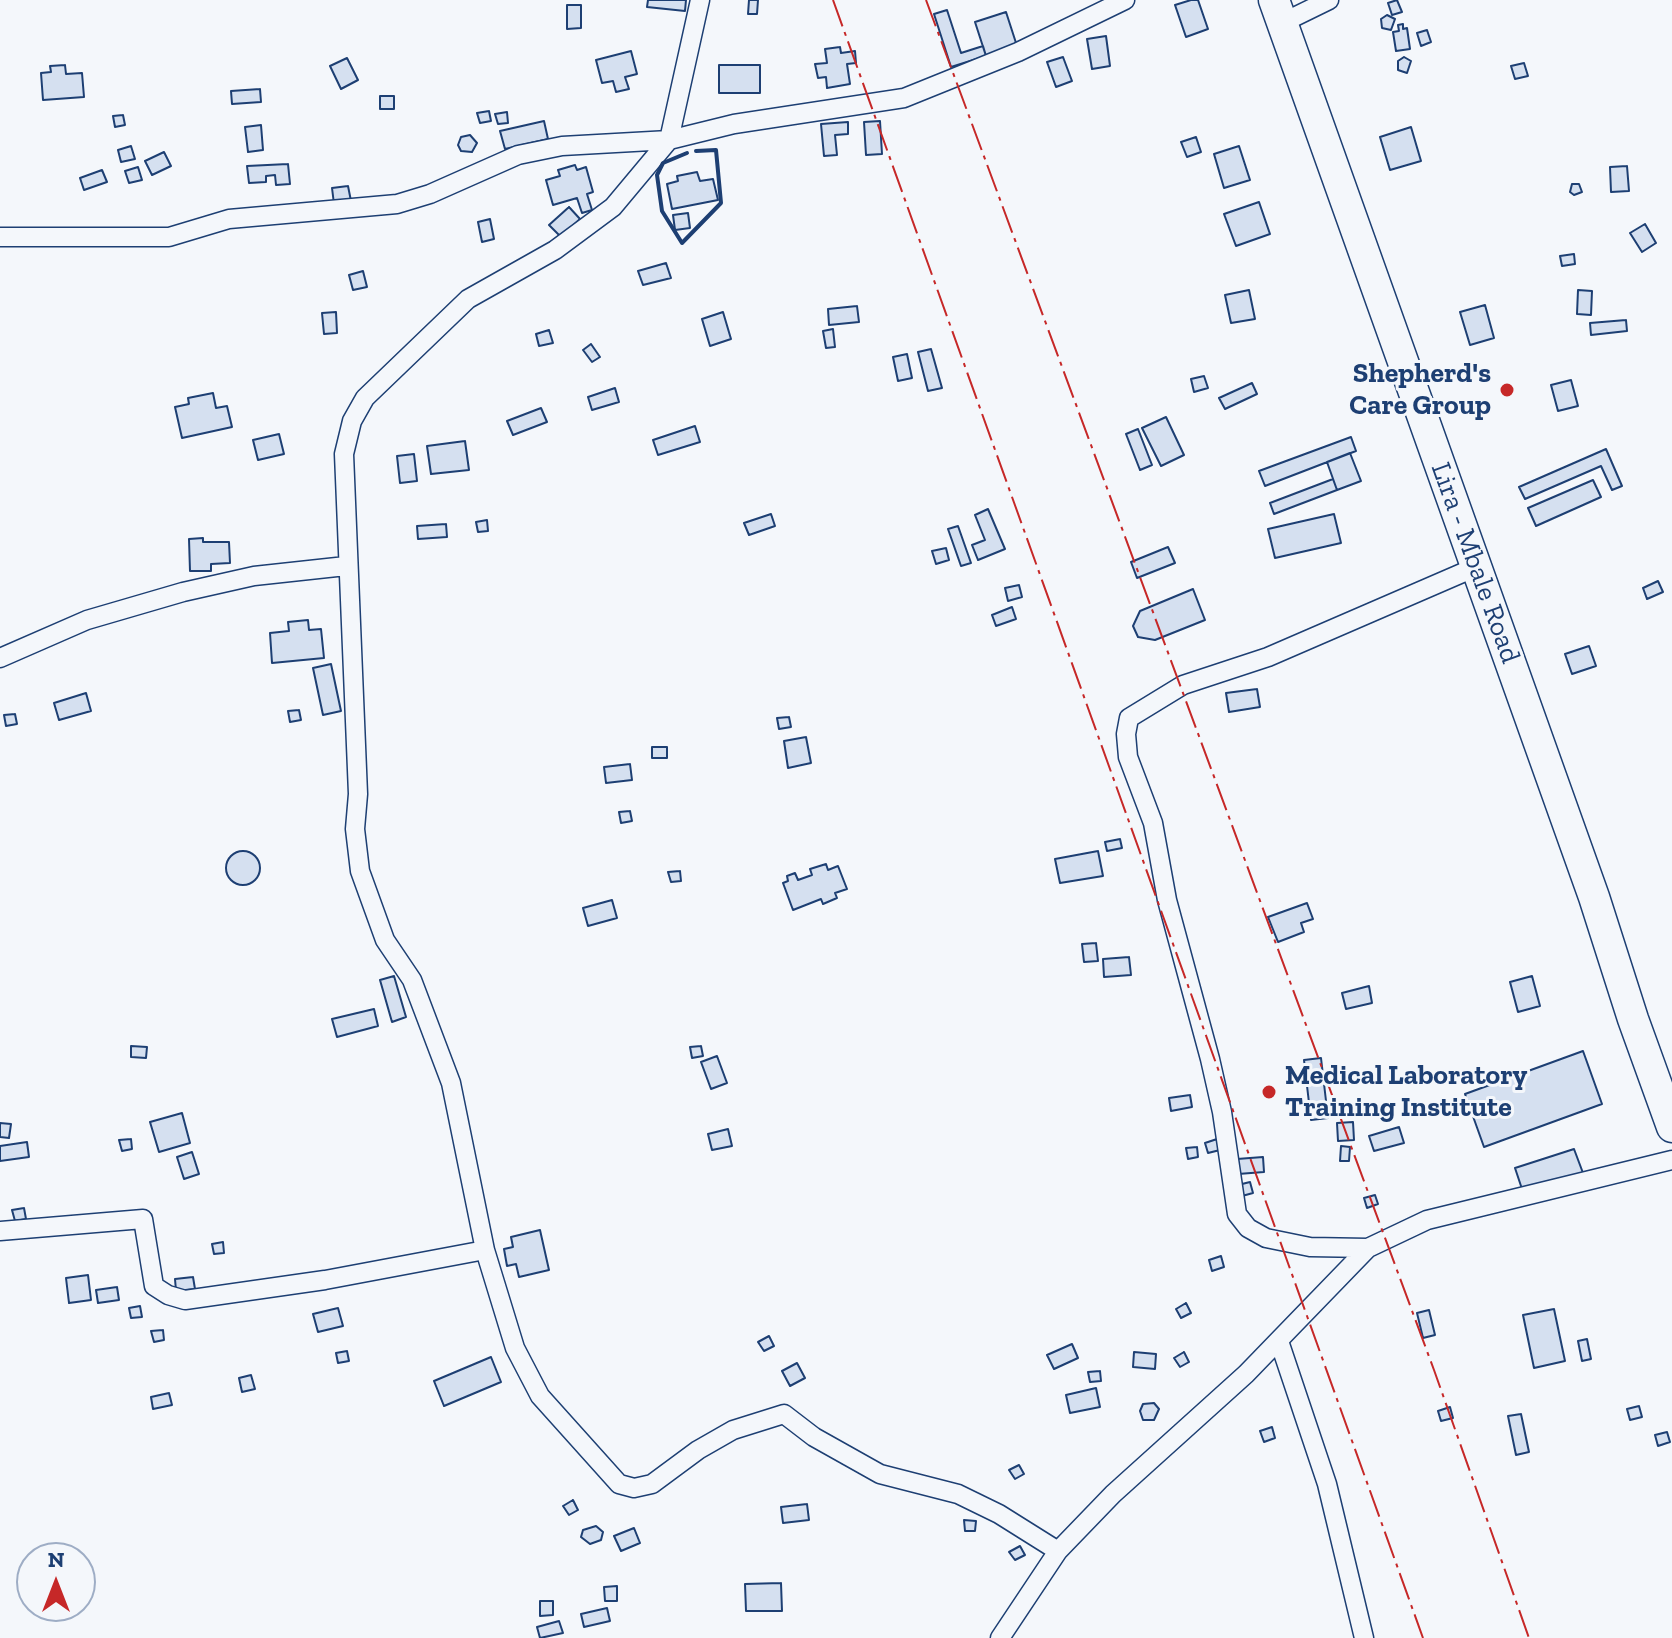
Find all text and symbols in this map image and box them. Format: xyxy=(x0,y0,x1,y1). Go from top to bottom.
place label: Shepherd's Care Group xyxy=(1349,357,1491,423)
marker: Shepherd's Care Group xyxy=(1498,381,1516,399)
street label: Lira - Mbale Road xyxy=(1423,458,1527,668)
place label: Medical Laboratory Training Institute xyxy=(1285,1059,1527,1125)
marker: Medical Laboratory Training Institute xyxy=(1260,1083,1278,1101)
north arrow xyxy=(16,1542,96,1622)
text: N xyxy=(48,1546,64,1573)

